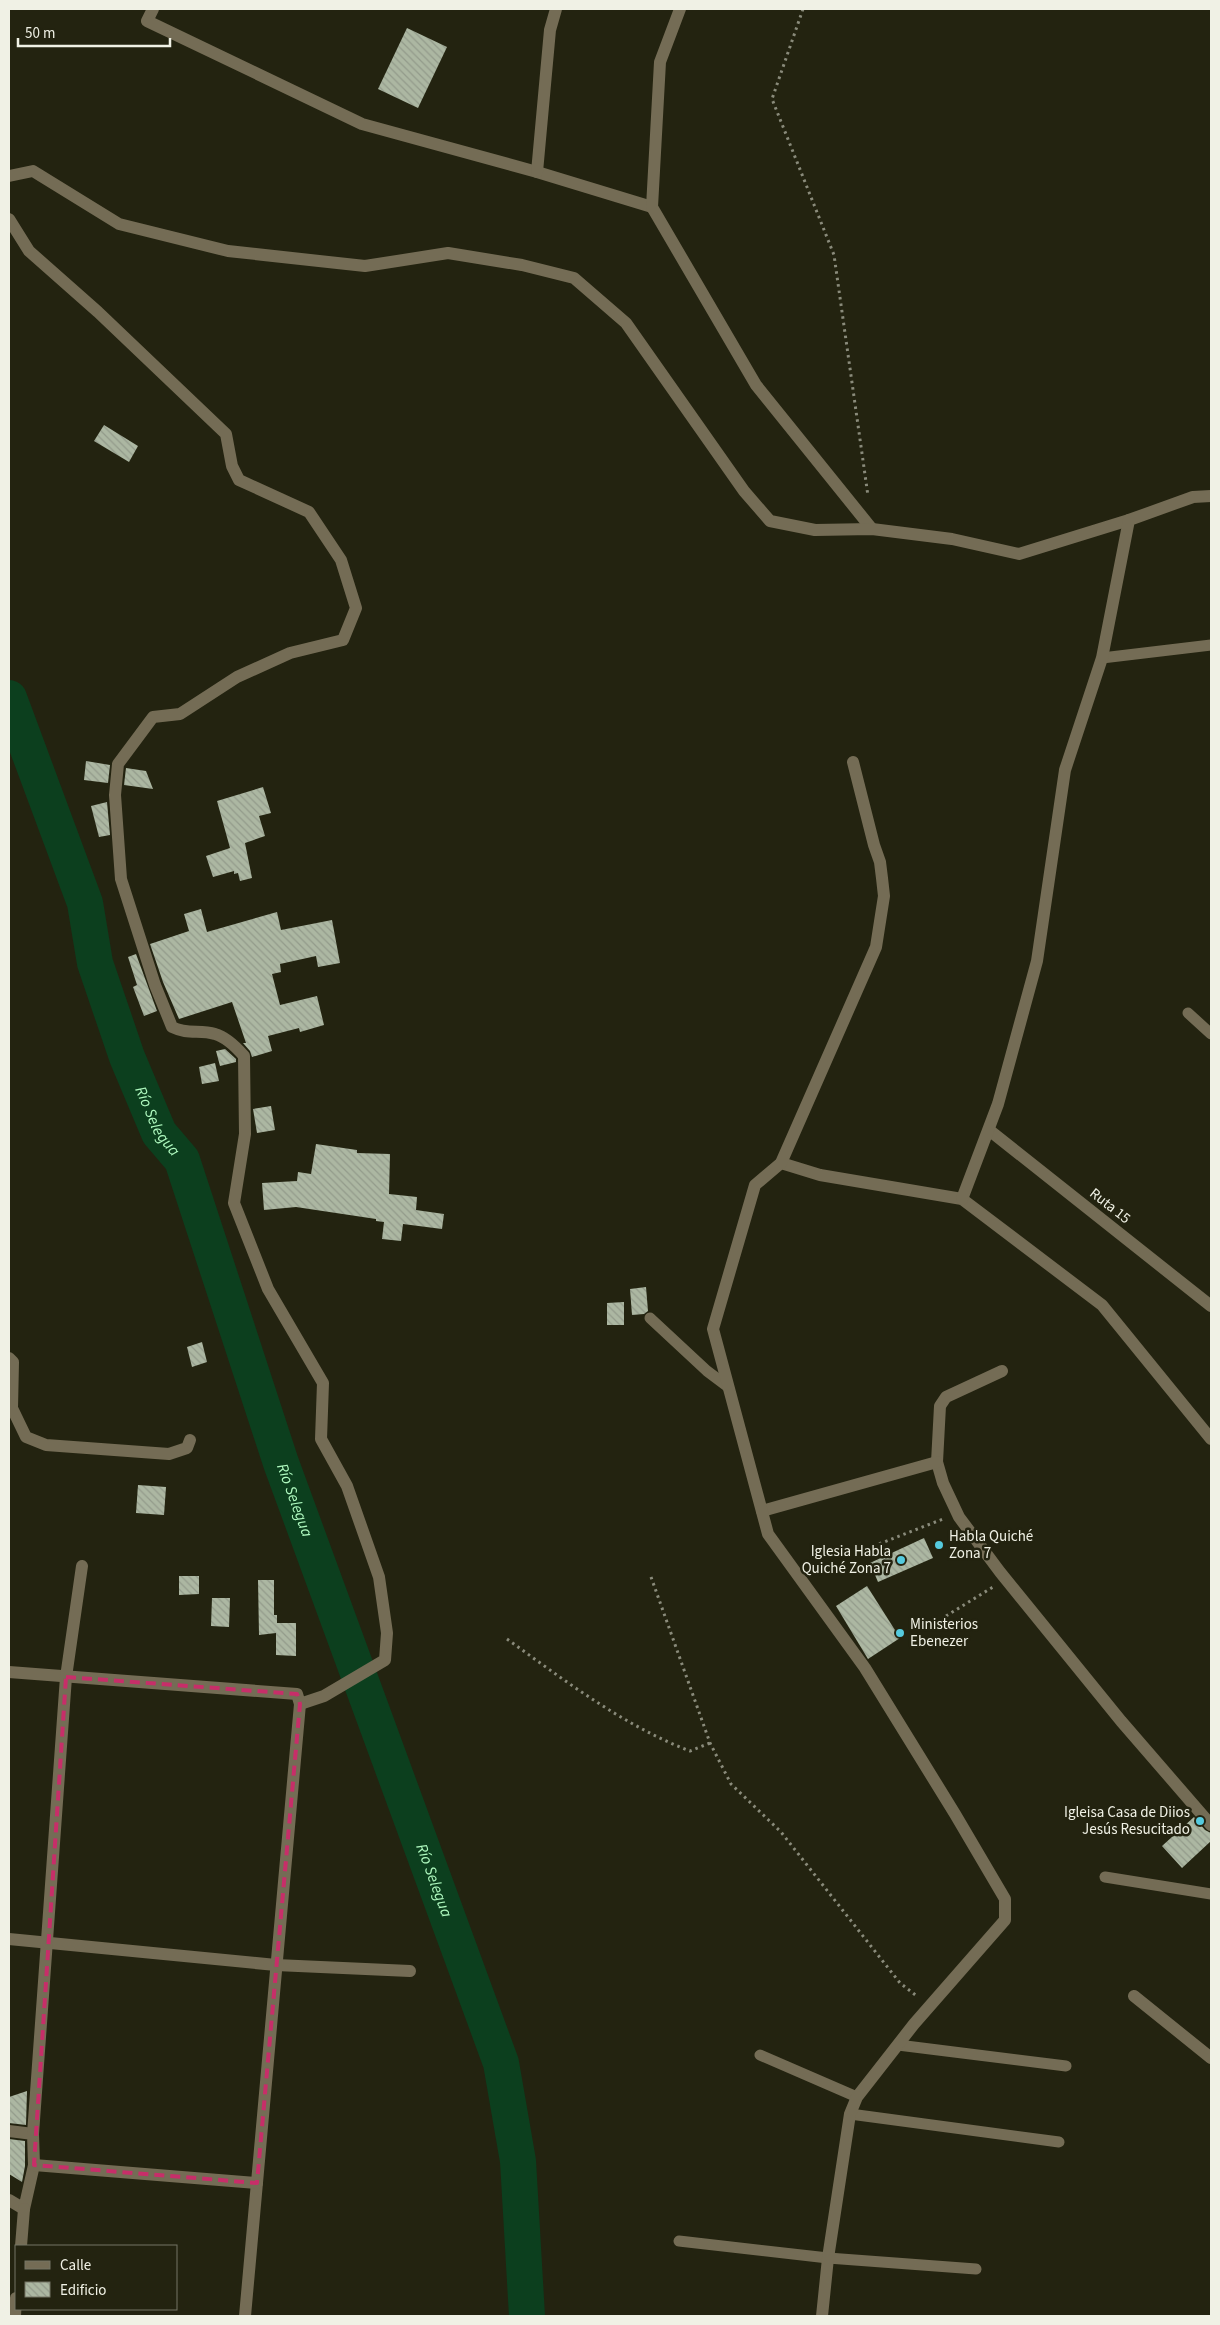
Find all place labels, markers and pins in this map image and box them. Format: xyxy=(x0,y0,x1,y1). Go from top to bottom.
place label: Habla Quiché Zona 7 xyxy=(949,1526,1033,1564)
marker: Habla Quiché Zona 7 xyxy=(933,1539,945,1551)
place label: Iglesia Habla Quiché Zona 7 xyxy=(802,1541,891,1579)
marker: Iglesia Habla Quiché Zona 7 xyxy=(895,1554,907,1566)
place label: Ministerios Ebenezer xyxy=(910,1614,978,1652)
marker: Ministerios Ebenezer xyxy=(894,1627,906,1639)
place label: Igleisa Casa de Diios Jesús Resucitado xyxy=(1064,1802,1190,1840)
marker: Igleisa Casa de Diios Jesús Resucitado xyxy=(1194,1815,1206,1827)

